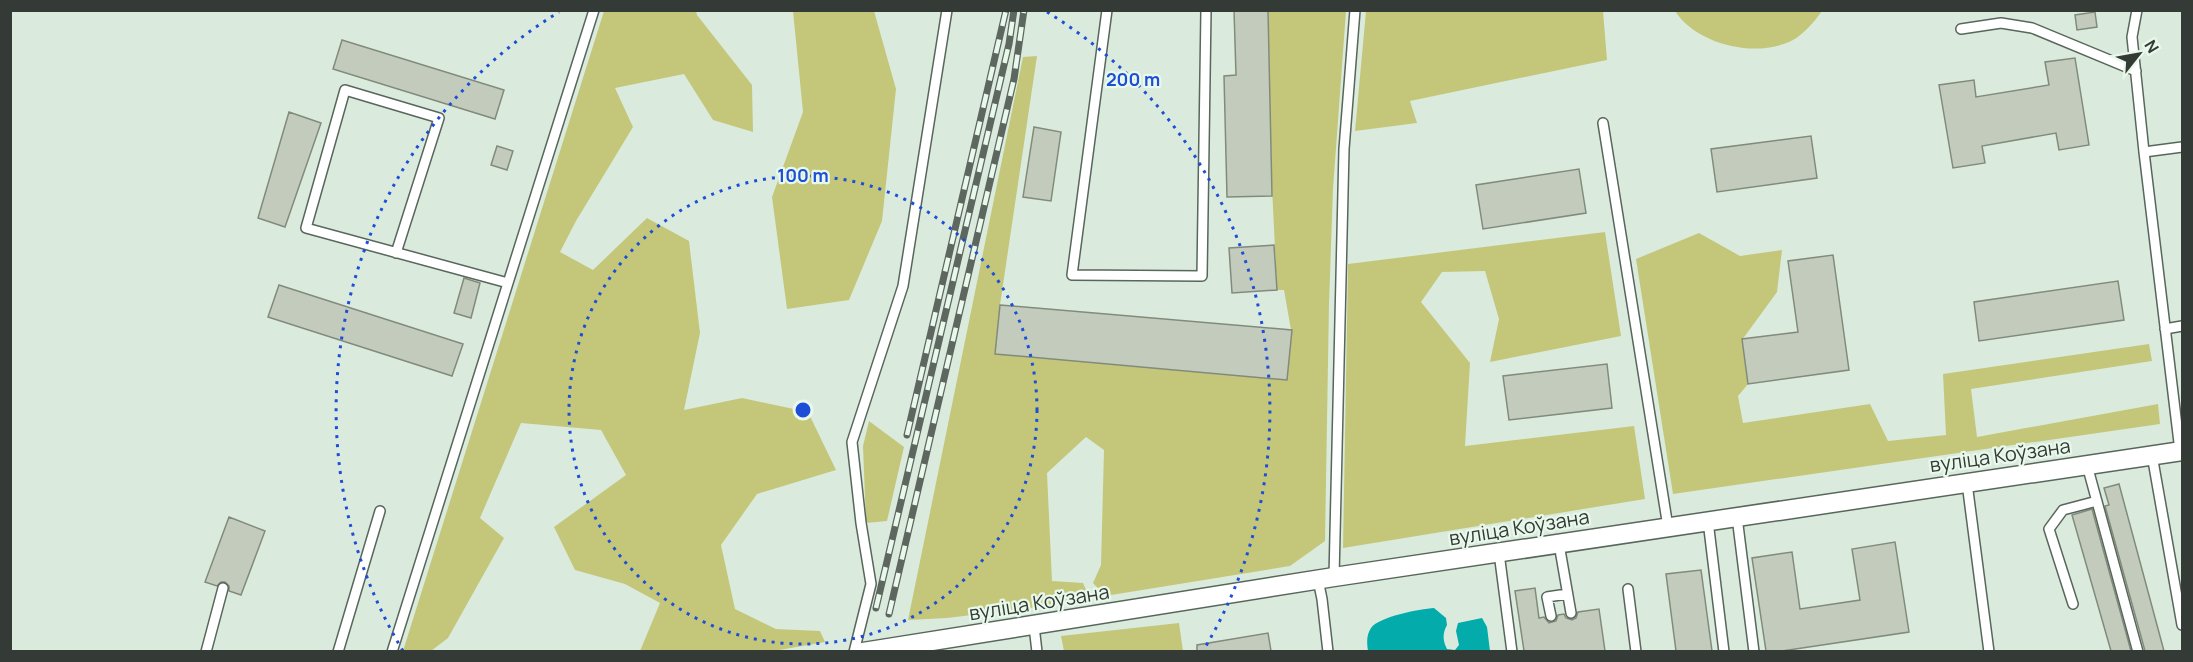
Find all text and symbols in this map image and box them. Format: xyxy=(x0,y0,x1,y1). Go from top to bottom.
north arrow xyxy=(2109,24,2169,84)
text: N xyxy=(2139,36,2164,57)
text: 200 m xyxy=(1106,67,1160,91)
text: 100 m xyxy=(777,163,829,187)
centre of rings xyxy=(793,400,813,420)
street label: вуліца Коўзана xyxy=(1928,432,2072,478)
street label: вуліца Коўзана xyxy=(1447,503,1591,551)
street label: вуліца Коўзана xyxy=(967,578,1111,626)

